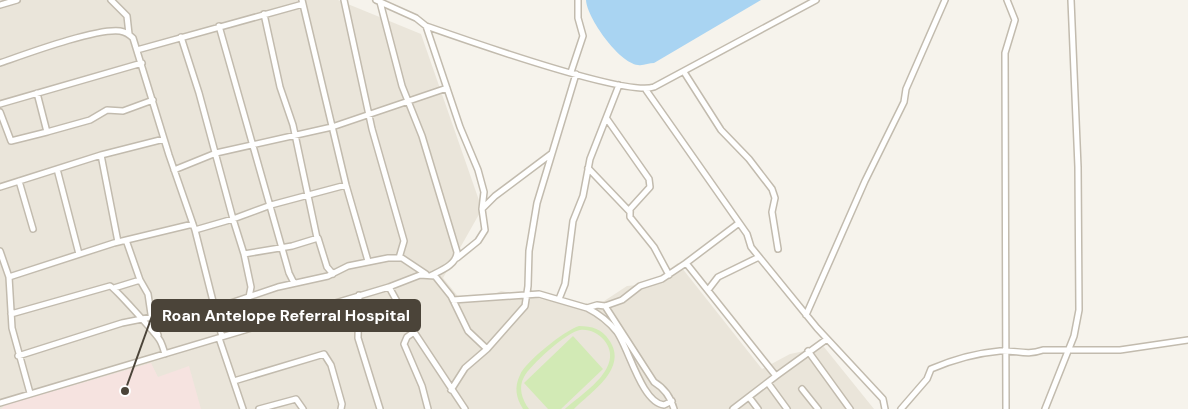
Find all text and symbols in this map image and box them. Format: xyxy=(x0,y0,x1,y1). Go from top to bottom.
callout: Roan Antelope Referral Hospital xyxy=(152,300,420,331)
text: Roan Antelope Referral Hospital xyxy=(162,305,410,326)

